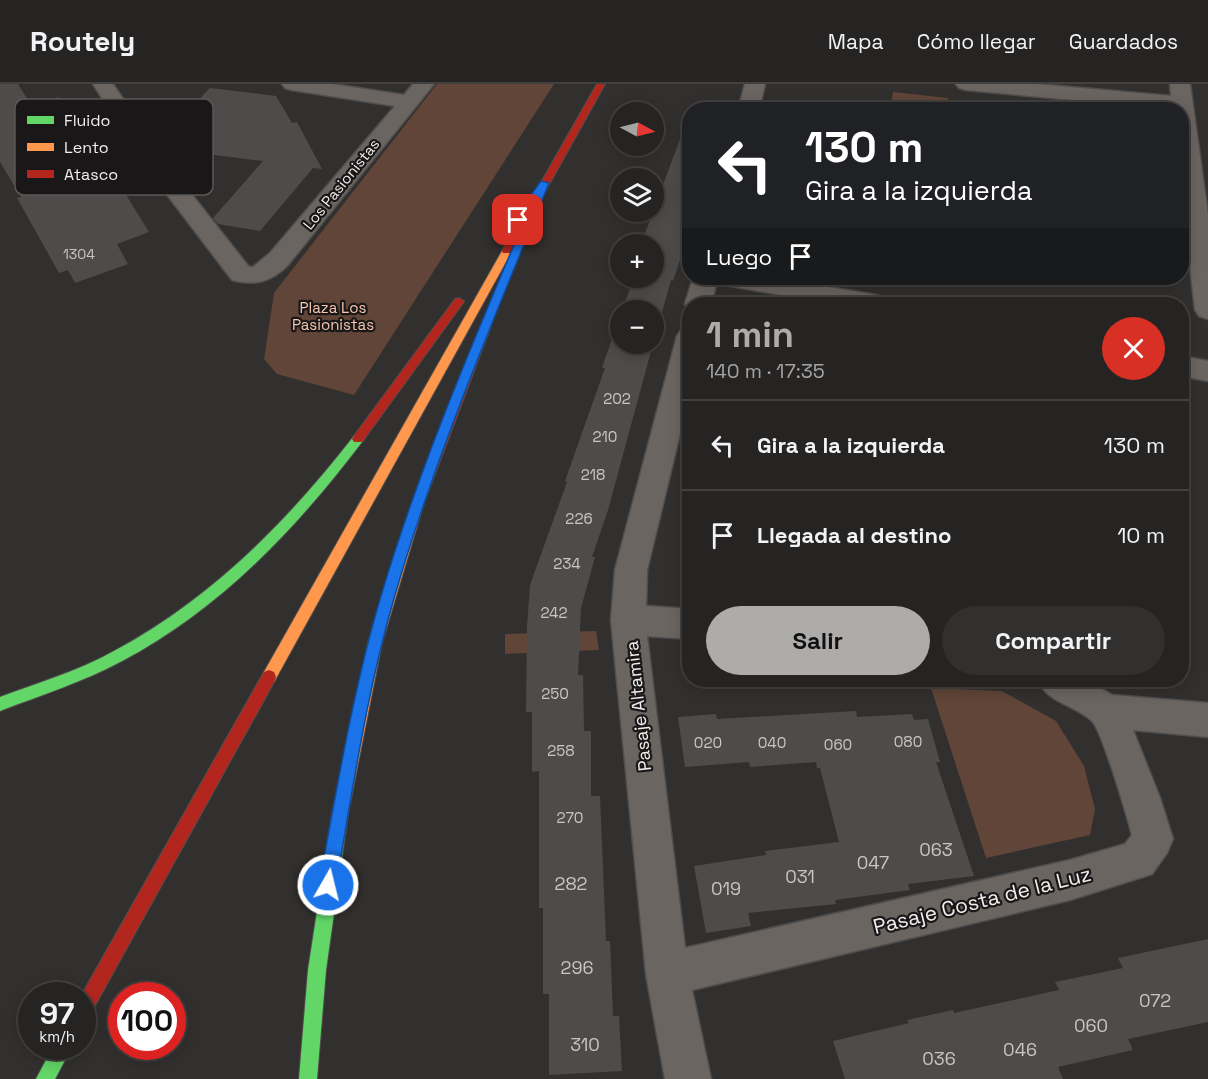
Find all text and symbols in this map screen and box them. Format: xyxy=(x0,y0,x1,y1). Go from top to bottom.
text: Routely xyxy=(30,23,135,59)
text: Mapa xyxy=(828,28,884,55)
text: Cómo llegar xyxy=(917,28,1036,55)
text: Guardados xyxy=(1069,28,1178,55)
legend xyxy=(15,99,213,195)
north arrow xyxy=(610,102,664,156)
map controls xyxy=(610,102,664,354)
text: Fluido xyxy=(64,110,110,131)
text: 130 m xyxy=(805,121,923,174)
icon: left xyxy=(706,126,784,204)
street label: Los Pasionistas xyxy=(299,135,383,233)
text: Lento xyxy=(64,137,109,158)
text: Atasco xyxy=(64,164,118,185)
button: layers xyxy=(610,168,664,222)
text: Gira a la izquierda xyxy=(805,173,1032,208)
pin xyxy=(492,194,543,245)
icon: arrive xyxy=(501,203,534,236)
button: + xyxy=(610,234,664,288)
icon: arrive xyxy=(784,240,817,273)
text: Luego xyxy=(706,243,772,271)
house number: 1304 xyxy=(63,245,95,263)
park label: Plaza Los Pasionistas xyxy=(292,298,374,334)
button: − xyxy=(610,300,664,354)
text: 1 min xyxy=(706,312,794,358)
button: close xyxy=(1102,317,1165,380)
text: 140 m · 17:35 xyxy=(706,358,825,384)
house number: 202 xyxy=(603,389,631,408)
house number: 210 xyxy=(593,427,617,446)
icon: left xyxy=(706,429,739,462)
text: Gira a la izquierda xyxy=(757,431,945,459)
text: 130 m xyxy=(1104,431,1165,459)
house number: 218 xyxy=(581,465,605,484)
house number: 226 xyxy=(565,509,593,528)
icon: arrive xyxy=(706,519,739,552)
text: Llegada al destino xyxy=(757,521,951,549)
text: 10 m xyxy=(1117,521,1165,549)
house number: 234 xyxy=(553,554,581,573)
house number: 242 xyxy=(540,603,568,622)
button: Salir xyxy=(706,606,930,675)
button: Compartir xyxy=(942,606,1165,675)
street label: Pasaje Altamira xyxy=(620,640,656,772)
house number: 250 xyxy=(541,684,569,703)
house number: 080 xyxy=(894,732,922,751)
house number: 020 xyxy=(694,733,722,752)
house number: 040 xyxy=(758,733,786,752)
house number: 060 xyxy=(824,735,852,754)
house number: 258 xyxy=(547,741,575,760)
house number: 270 xyxy=(557,808,583,827)
house number: 063 xyxy=(919,838,953,861)
house number: 047 xyxy=(857,851,889,874)
position arrow xyxy=(296,853,360,917)
street label: Pasaje Costa de la Luz xyxy=(870,860,1094,940)
house number: 031 xyxy=(785,865,815,888)
house number: 282 xyxy=(555,872,587,895)
house number: 019 xyxy=(711,877,741,900)
house number: 296 xyxy=(561,956,593,979)
speed limit sign: 100 xyxy=(108,982,186,1060)
house number: 072 xyxy=(1139,989,1171,1012)
text: 97 xyxy=(40,994,74,1033)
house number: 060 xyxy=(1074,1014,1108,1037)
text: km/h xyxy=(39,1027,75,1046)
house number: 310 xyxy=(570,1033,600,1056)
house number: 046 xyxy=(1003,1038,1037,1061)
house number: 036 xyxy=(922,1047,956,1070)

